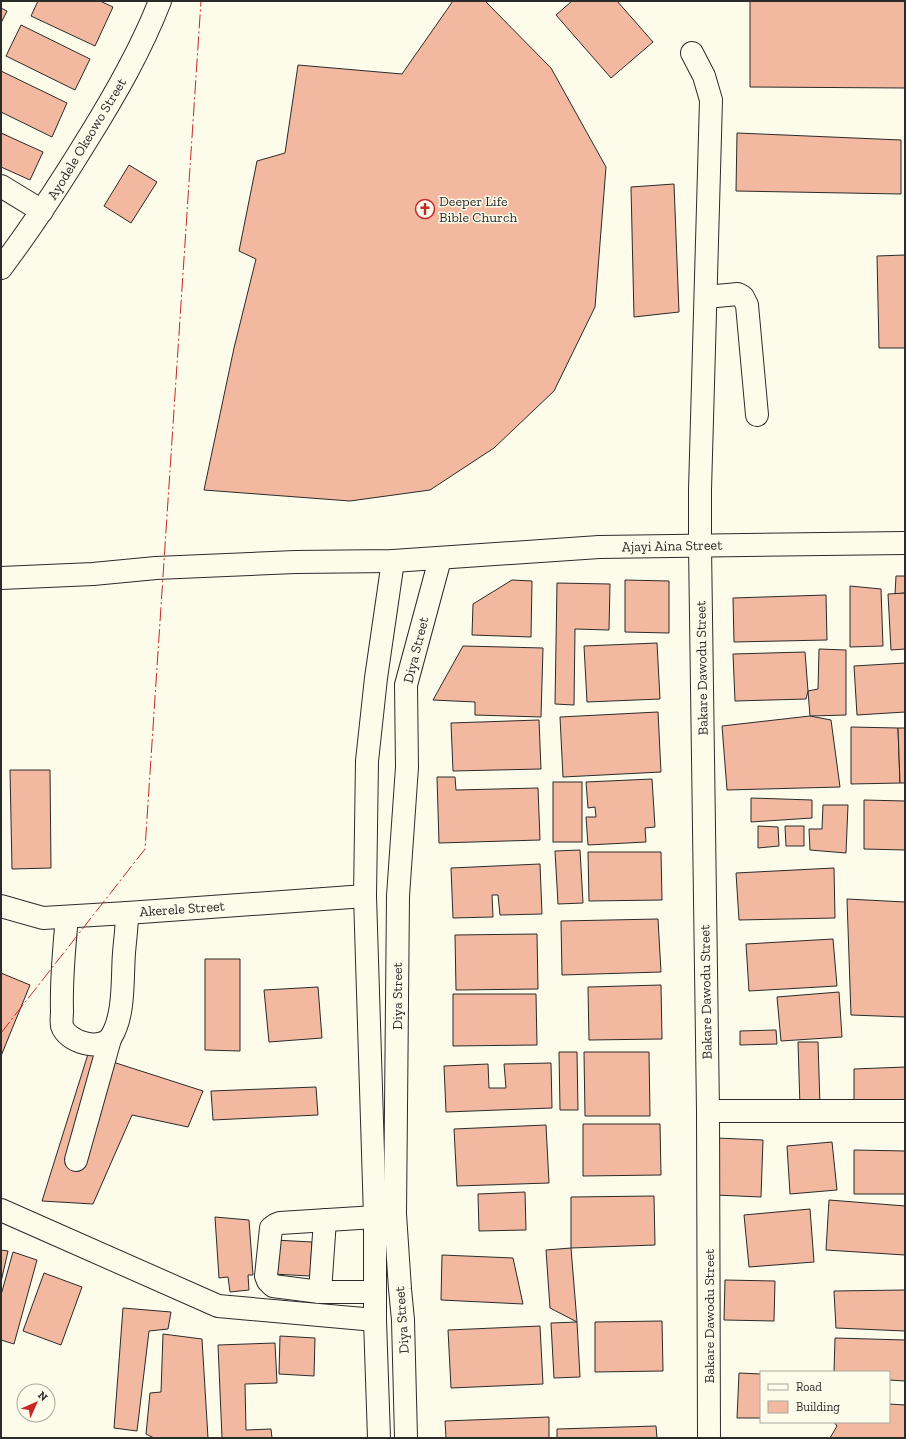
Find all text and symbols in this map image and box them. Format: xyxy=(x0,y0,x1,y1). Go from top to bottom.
street label: Ayodele Okeowo Street xyxy=(44,74,130,203)
place label: Deeper Life Bible Church xyxy=(439,193,517,226)
church icon: Deeper Life Bible Church xyxy=(414,198,436,220)
street label: Ajayi Aina Street xyxy=(622,537,723,555)
street label: Bakare Dawodu Street xyxy=(692,600,712,735)
street label: Diya Street xyxy=(400,614,433,685)
street label: Akerele Street xyxy=(139,897,226,920)
street label: Bakare Dawodu Street xyxy=(696,924,716,1059)
street label: Diya Street xyxy=(389,961,406,1030)
street label: Bakare Dawodu Street xyxy=(701,1248,718,1383)
street label: Diya Street xyxy=(391,1285,413,1354)
legend xyxy=(760,1371,890,1423)
text: Road xyxy=(796,1380,822,1394)
north arrow xyxy=(16,1383,56,1423)
text: N xyxy=(35,1389,51,1404)
text: Building xyxy=(796,1400,840,1414)

